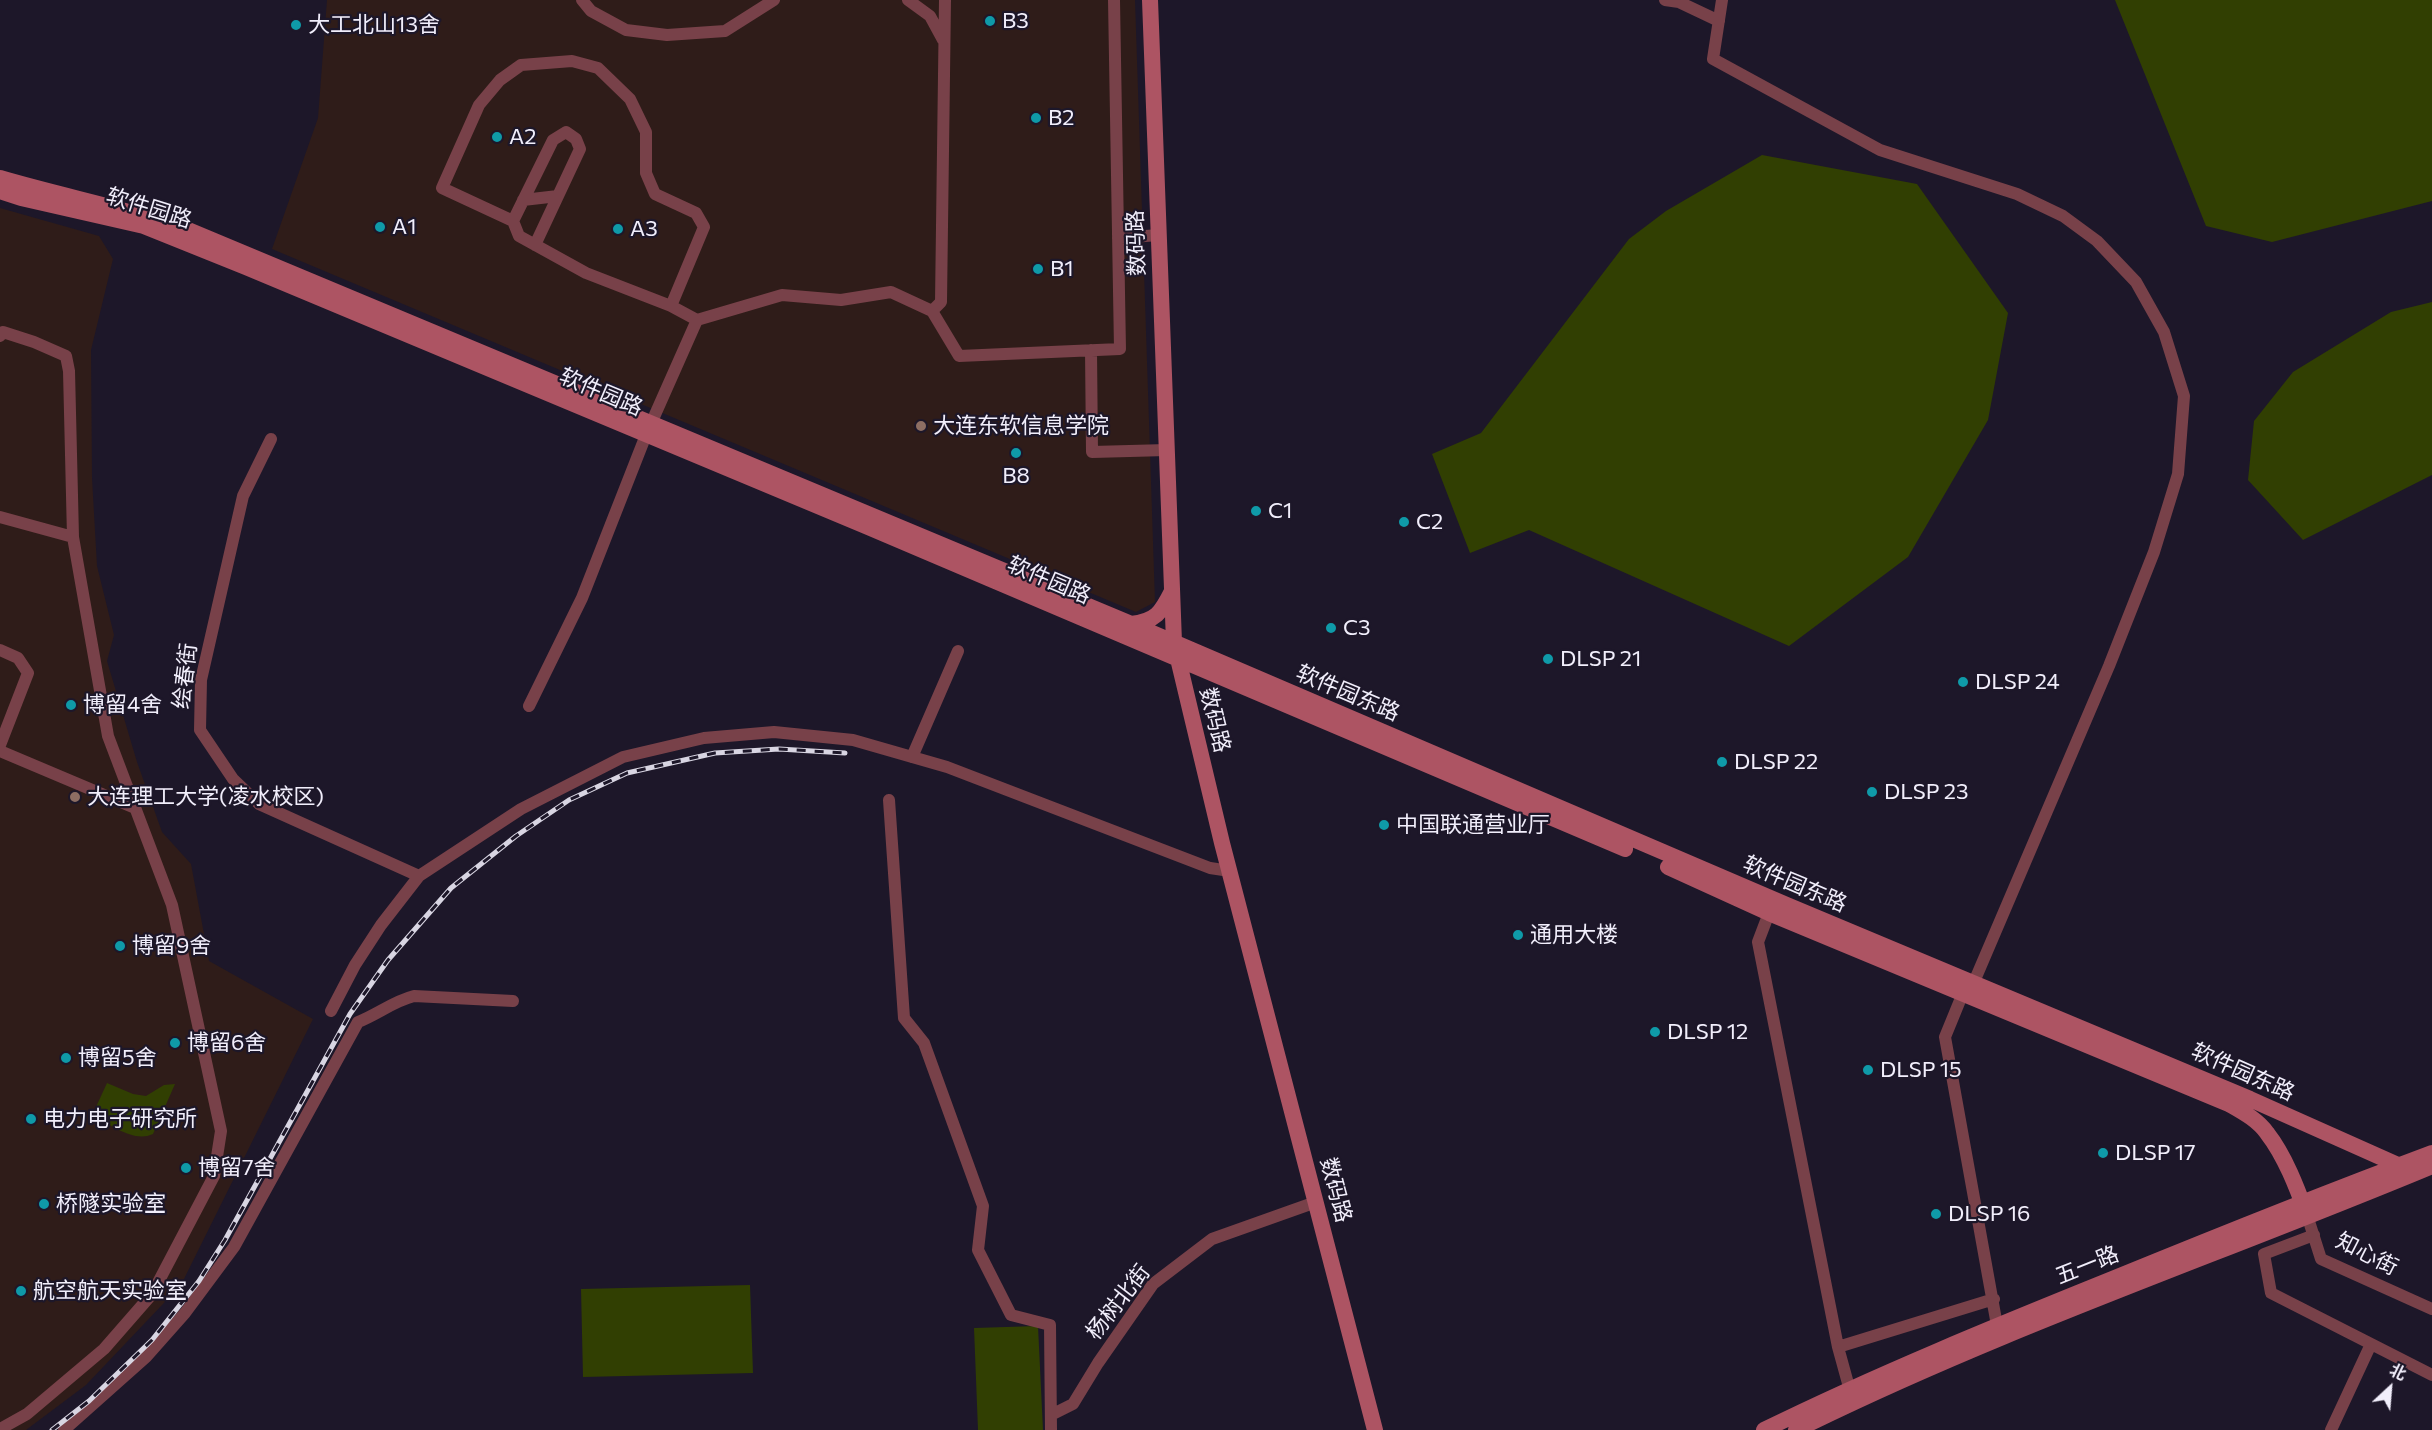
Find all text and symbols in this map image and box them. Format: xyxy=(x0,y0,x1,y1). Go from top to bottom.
place label: B3 xyxy=(1002,8,1029,34)
place label: 大工北山13舍 xyxy=(308,12,440,38)
marker: B3 xyxy=(983,14,997,28)
marker: 大工北山13舍 xyxy=(289,18,303,32)
place label: B2 xyxy=(1048,105,1074,131)
marker: B2 xyxy=(1029,111,1043,125)
place label: A2 xyxy=(509,124,536,150)
marker: A2 xyxy=(490,130,504,144)
street label: 软件园路 xyxy=(103,183,195,233)
street label: 数码路 xyxy=(1122,210,1150,276)
place label: A1 xyxy=(392,214,417,240)
place label: A3 xyxy=(630,216,658,242)
marker: A1 xyxy=(373,220,387,234)
marker: A3 xyxy=(611,222,625,236)
place label: B1 xyxy=(1050,256,1074,282)
marker: B1 xyxy=(1031,262,1045,276)
street label: 软件园路 xyxy=(555,363,647,421)
place label: 大连东软信息学院 xyxy=(933,413,1109,439)
marker: 大连东软信息学院 xyxy=(914,419,928,433)
marker: B8 xyxy=(1009,446,1023,460)
place label: B8 xyxy=(1002,463,1030,489)
place label: C1 xyxy=(1268,498,1292,524)
marker: C1 xyxy=(1249,504,1263,518)
place label: C2 xyxy=(1416,509,1443,535)
marker: C2 xyxy=(1397,515,1411,529)
street label: 软件园路 xyxy=(1003,551,1095,609)
place label: C3 xyxy=(1343,615,1371,641)
marker: C3 xyxy=(1324,621,1338,635)
street label: 绘春街 xyxy=(168,642,202,710)
place label: DLSP 21 xyxy=(1560,646,1641,672)
marker: DLSP 21 xyxy=(1541,652,1555,666)
street label: 软件园东路 xyxy=(1292,659,1404,727)
place label: DLSP 24 xyxy=(1975,669,2060,695)
marker: DLSP 24 xyxy=(1956,675,1970,689)
street label: 数码路 xyxy=(1194,685,1236,755)
place label: 博留4舍 xyxy=(83,692,162,718)
marker: 博留4舍 xyxy=(64,698,78,712)
place label: DLSP 22 xyxy=(1734,749,1818,775)
marker: DLSP 22 xyxy=(1715,755,1729,769)
place label: DLSP 23 xyxy=(1884,779,1968,805)
place label: 大连理工大学(凌水校区) xyxy=(87,784,324,810)
marker: DLSP 23 xyxy=(1865,785,1879,799)
marker: 大连理工大学(凌水校区) xyxy=(68,790,82,804)
place label: 中国联通营业厅 xyxy=(1396,812,1550,838)
marker: 中国联通营业厅 xyxy=(1377,818,1391,832)
street label: 软件园东路 xyxy=(1739,850,1851,918)
place label: 通用大楼 xyxy=(1530,922,1618,948)
marker: 通用大楼 xyxy=(1511,928,1525,942)
place label: 博留9舍 xyxy=(132,933,211,959)
marker: 博留9舍 xyxy=(113,939,127,953)
place label: DLSP 12 xyxy=(1667,1019,1748,1045)
marker: DLSP 12 xyxy=(1648,1025,1662,1039)
place label: 博留6舍 xyxy=(187,1030,266,1056)
marker: 博留6舍 xyxy=(168,1036,182,1050)
street label: 软件园东路 xyxy=(2187,1038,2299,1106)
place label: 博留5舍 xyxy=(78,1045,157,1071)
marker: 博留5舍 xyxy=(59,1051,73,1065)
place label: DLSP 15 xyxy=(1880,1057,1962,1083)
marker: DLSP 15 xyxy=(1861,1063,1875,1077)
place label: 电力电子研究所 xyxy=(43,1106,197,1132)
marker: 电力电子研究所 xyxy=(24,1112,38,1126)
place label: DLSP 17 xyxy=(2115,1140,2196,1166)
marker: DLSP 17 xyxy=(2096,1146,2110,1160)
place label: 博留7舍 xyxy=(198,1155,276,1181)
street label: 数码路 xyxy=(1315,1155,1357,1225)
marker: 博留7舍 xyxy=(179,1161,193,1175)
place label: 桥隧实验室 xyxy=(56,1191,166,1217)
marker: 桥隧实验室 xyxy=(37,1197,51,1211)
place label: DLSP 16 xyxy=(1948,1201,2030,1227)
marker: DLSP 16 xyxy=(1929,1207,1943,1221)
street label: 知心街 xyxy=(2332,1227,2402,1281)
street label: 五一路 xyxy=(2051,1240,2123,1290)
street label: 杨树北街 xyxy=(1081,1259,1155,1345)
place label: 航空航天实验室 xyxy=(33,1278,187,1304)
marker: 航空航天实验室 xyxy=(14,1284,28,1298)
north arrow xyxy=(2360,1358,2420,1418)
text: 北 xyxy=(2387,1359,2409,1383)

